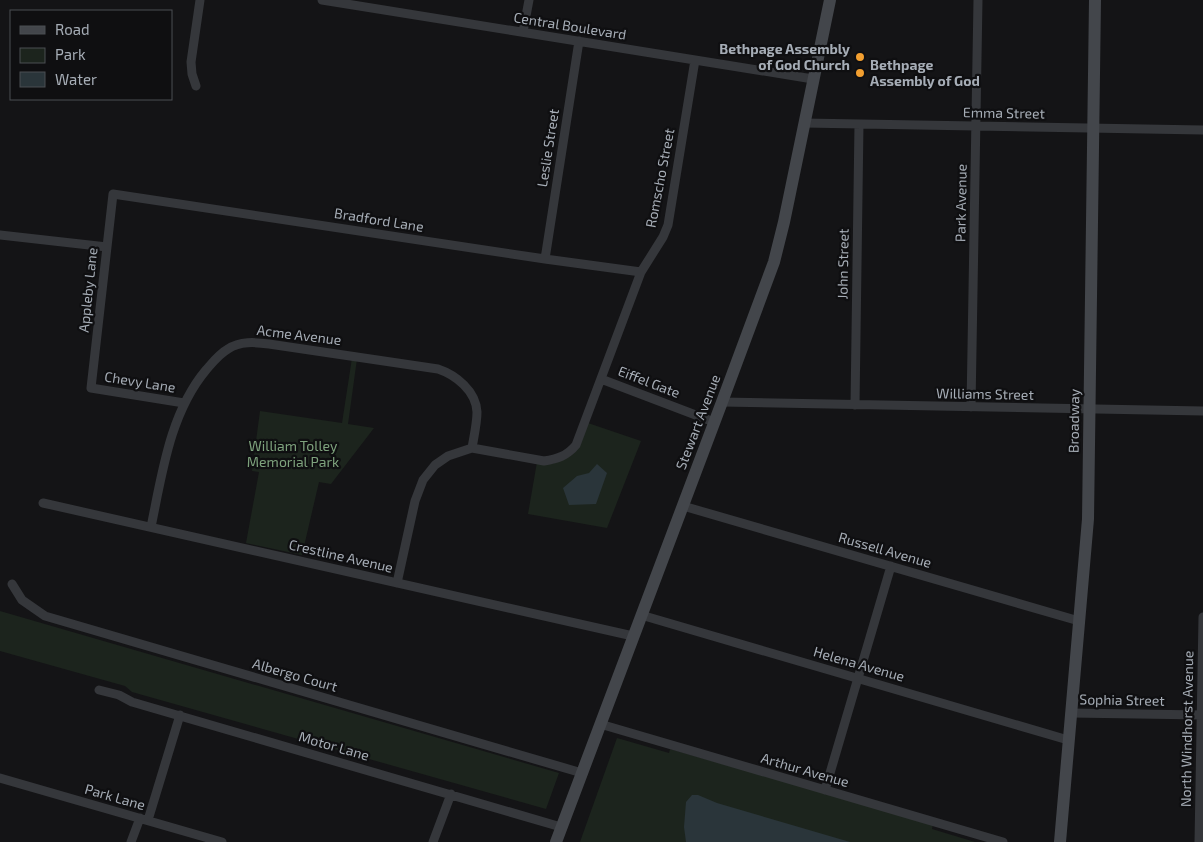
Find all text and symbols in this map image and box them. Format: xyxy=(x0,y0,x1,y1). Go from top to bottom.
street label: Central Boulevard xyxy=(512,8,628,43)
legend xyxy=(10,10,172,100)
text: Road xyxy=(55,20,90,38)
place label: Bethpage Assembly of God Church xyxy=(719,40,850,73)
text: Park xyxy=(55,45,86,63)
marker: Bethpage Assembly of God Church xyxy=(854,51,866,63)
place label: Bethpage Assembly of God xyxy=(870,56,980,89)
marker: Bethpage Assembly of God xyxy=(854,67,866,79)
text: Water xyxy=(55,70,97,88)
street label: Emma Street xyxy=(963,103,1045,122)
street label: Leslie Street xyxy=(533,108,562,188)
street label: Romscho Street xyxy=(642,127,677,229)
street label: Park Avenue xyxy=(951,164,970,242)
street label: Bradford Lane xyxy=(333,204,425,235)
street label: John Street xyxy=(833,228,852,300)
street label: Appleby Lane xyxy=(75,247,100,333)
street label: Acme Avenue xyxy=(256,321,342,348)
street label: Eiffel Gate xyxy=(616,362,683,401)
street label: Chevy Lane xyxy=(103,367,177,396)
street label: Stewart Avenue xyxy=(672,372,723,472)
street label: Williams Street xyxy=(936,384,1034,403)
street label: Broadway xyxy=(1064,388,1083,453)
park label: William Tolley Memorial Park xyxy=(247,437,339,470)
street label: Russell Avenue xyxy=(837,528,934,571)
street label: Crestline Avenue xyxy=(287,535,395,576)
street label: Helena Avenue xyxy=(812,642,907,685)
street label: North Windhorst Avenue xyxy=(1177,651,1196,807)
street label: Albergo Court xyxy=(251,654,340,695)
street label: Sophia Street xyxy=(1079,690,1165,709)
street label: Motor Lane xyxy=(297,727,371,764)
street label: Arthur Avenue xyxy=(759,749,851,790)
street label: Park Lane xyxy=(83,780,147,813)

